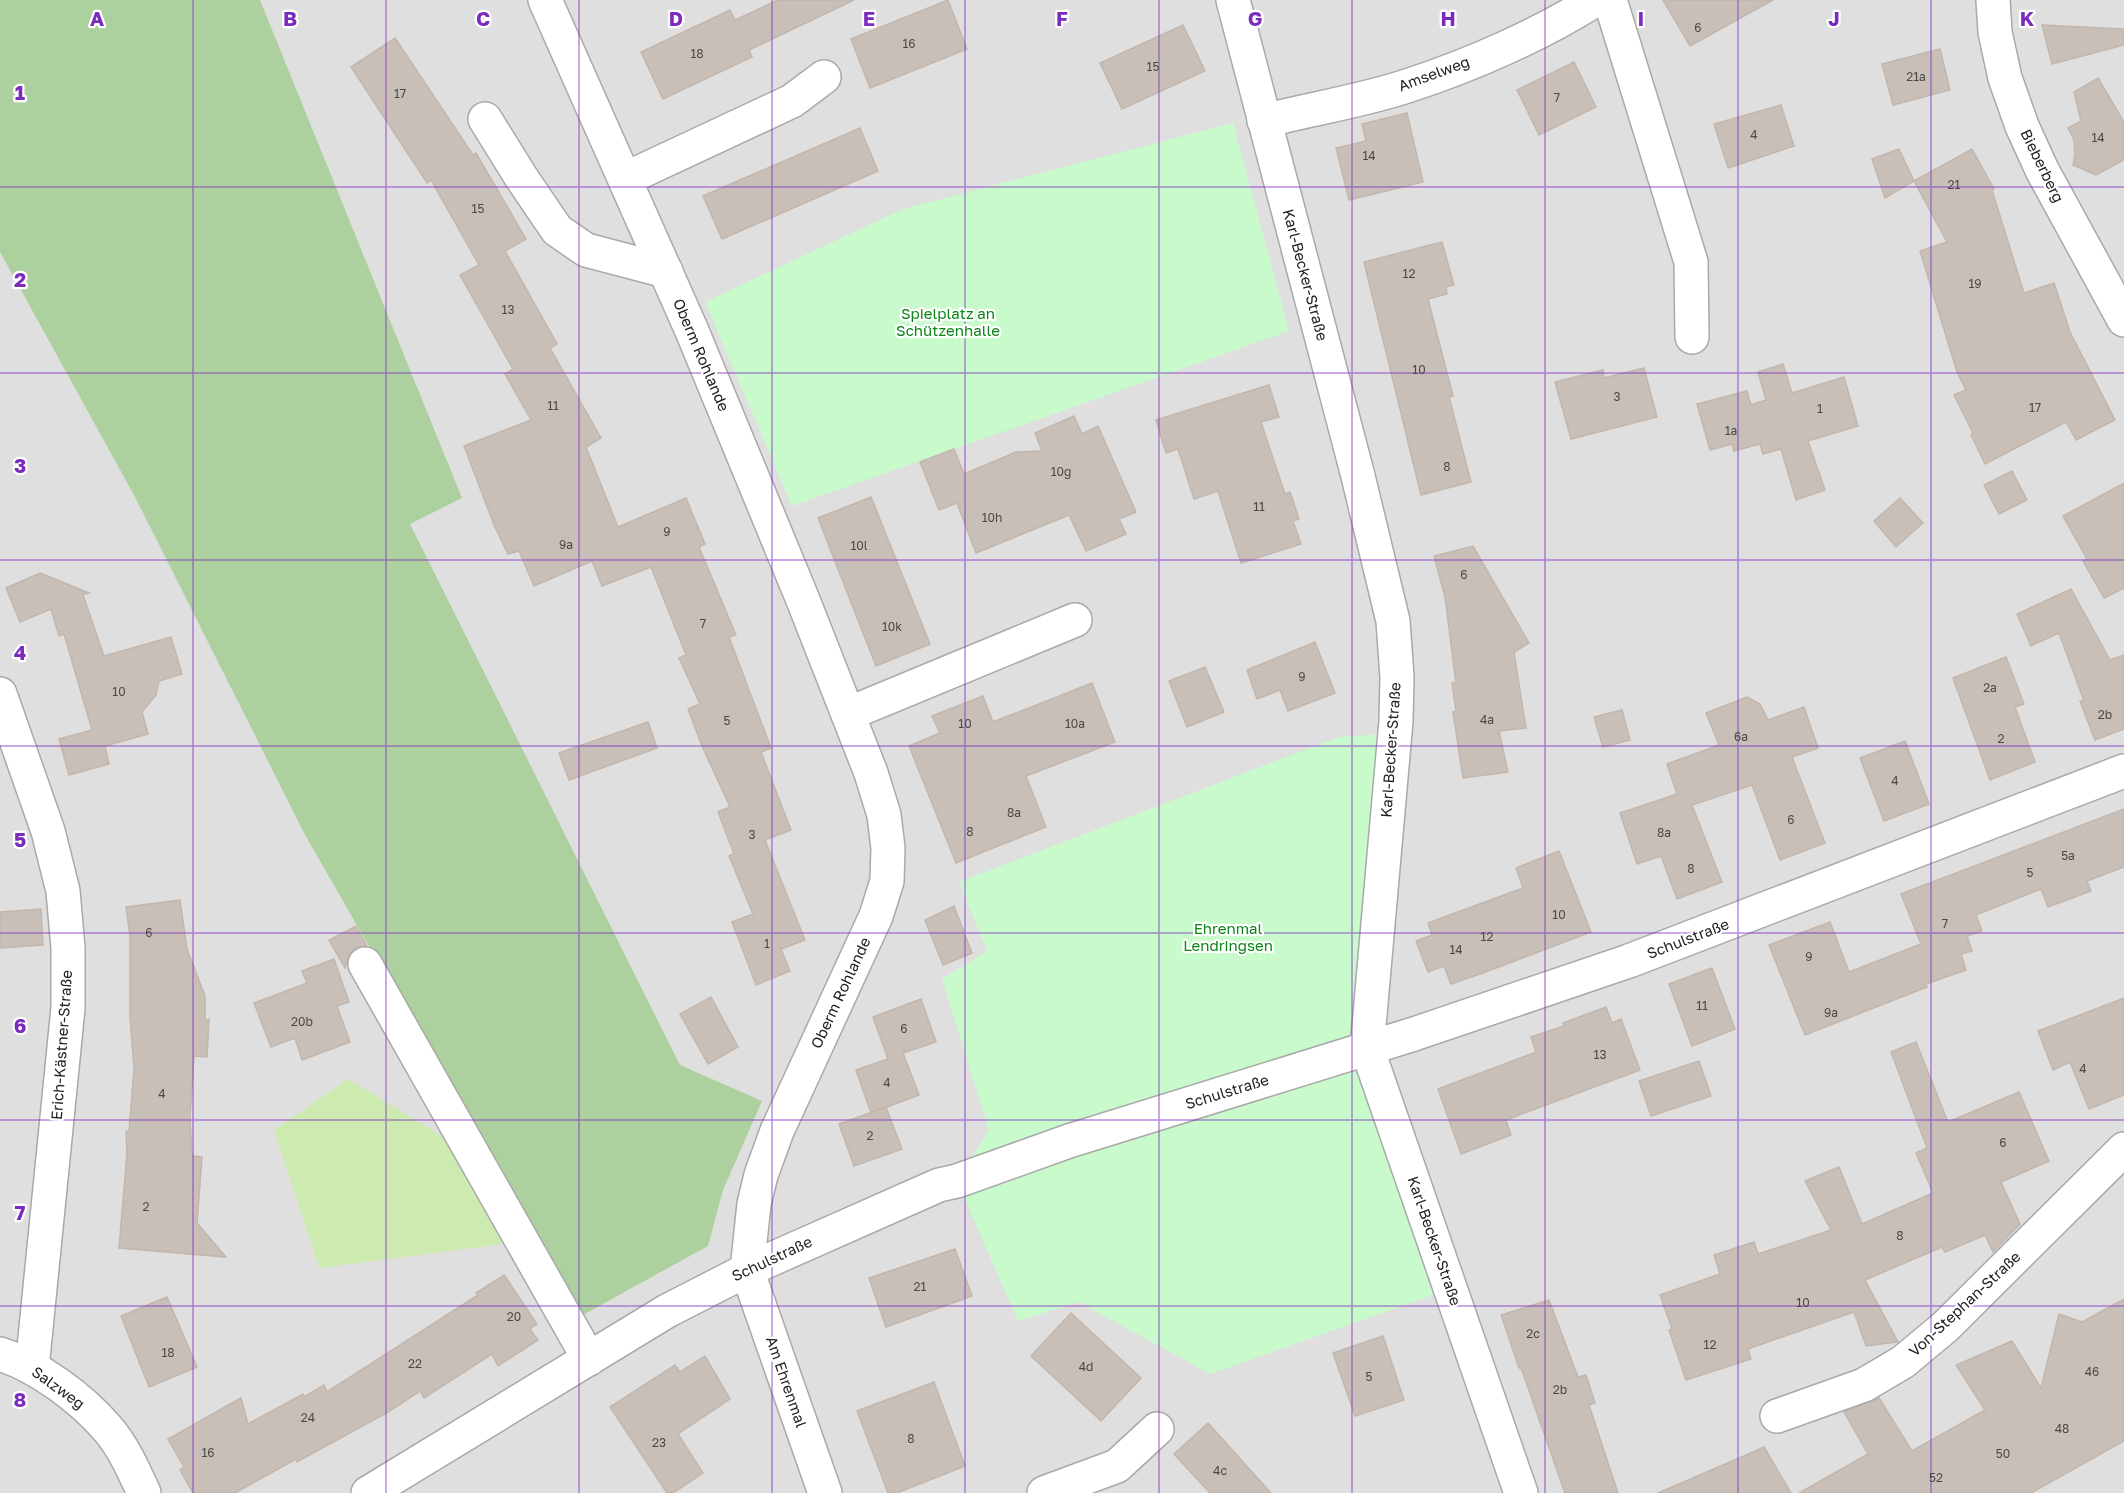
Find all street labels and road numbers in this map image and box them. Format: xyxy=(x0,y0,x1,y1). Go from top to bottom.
street label: Amselweg xyxy=(1396,52,1472,94)
street label: Bieberberg xyxy=(2017,126,2068,205)
street label: Karl-Becker-Straße xyxy=(1280,207,1332,343)
street label: Oberm Rohlande xyxy=(670,296,734,414)
street label: Karl-Becker-Straße xyxy=(1376,681,1404,818)
street label: Schulstraße xyxy=(1644,914,1731,962)
street label: Oberm Rohlande xyxy=(806,934,874,1051)
street label: Erich-Kästner-Straße xyxy=(47,969,75,1120)
street label: Schulstraße xyxy=(1183,1070,1271,1112)
street label: Karl-Becker-Straße xyxy=(1404,1174,1466,1308)
street label: Schulstraße xyxy=(729,1232,815,1285)
street label: Von-Stephan-Straße xyxy=(1905,1247,2024,1360)
street label: Am Ehrenmal xyxy=(763,1334,811,1430)
street label: Salzweg xyxy=(29,1362,88,1412)

